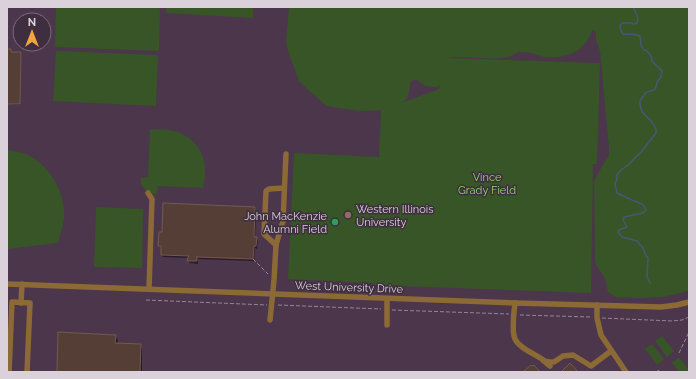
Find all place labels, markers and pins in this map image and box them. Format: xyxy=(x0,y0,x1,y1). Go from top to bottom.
place label: Western Illinois University xyxy=(356,203,433,229)
place label: John MacKenzie Alumni Field xyxy=(244,210,328,236)
marker: Western Illinois University xyxy=(343,210,353,220)
marker: John MacKenzie Alumni Field xyxy=(330,217,340,227)

